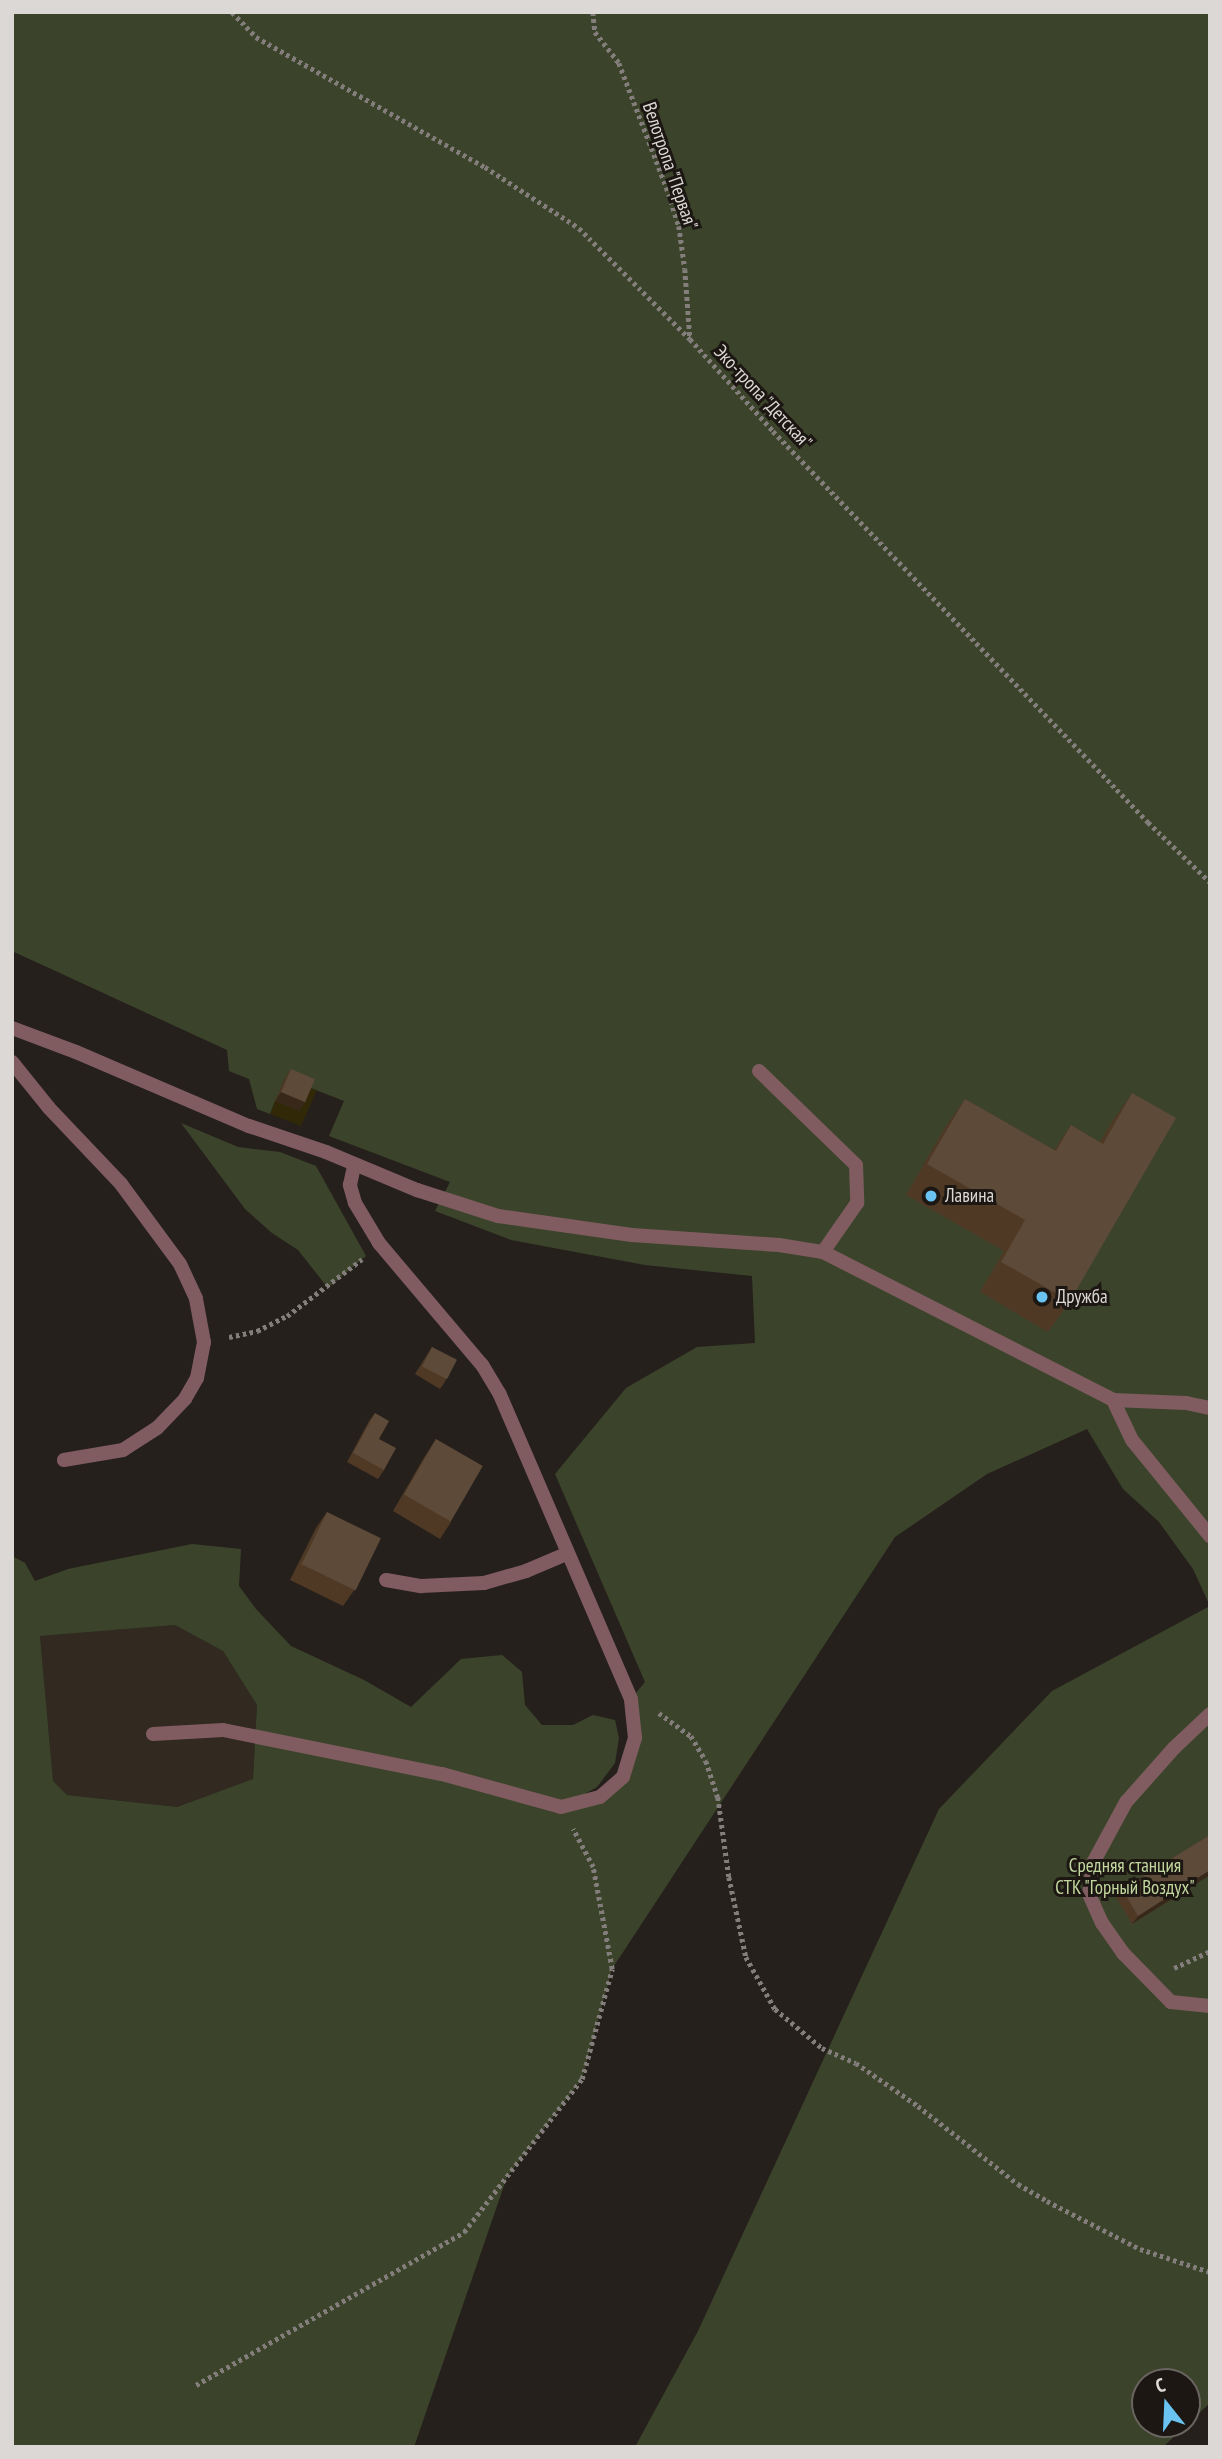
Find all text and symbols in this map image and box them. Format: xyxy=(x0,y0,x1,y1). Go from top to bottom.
street label: Велотропа "Первая" xyxy=(637,99,703,233)
street label: Эко-тропа "Детская" xyxy=(709,340,817,454)
place label: Лавина xyxy=(945,1185,994,1207)
marker: Лавина xyxy=(923,1188,939,1204)
place label: Дружба xyxy=(1056,1286,1108,1308)
marker: Дружба xyxy=(1034,1289,1050,1305)
park label: Средняя станция СТК "Горный Воздух" xyxy=(1055,1855,1195,1899)
north arrow xyxy=(1131,2368,1201,2438)
text: С xyxy=(1152,2372,1168,2398)

